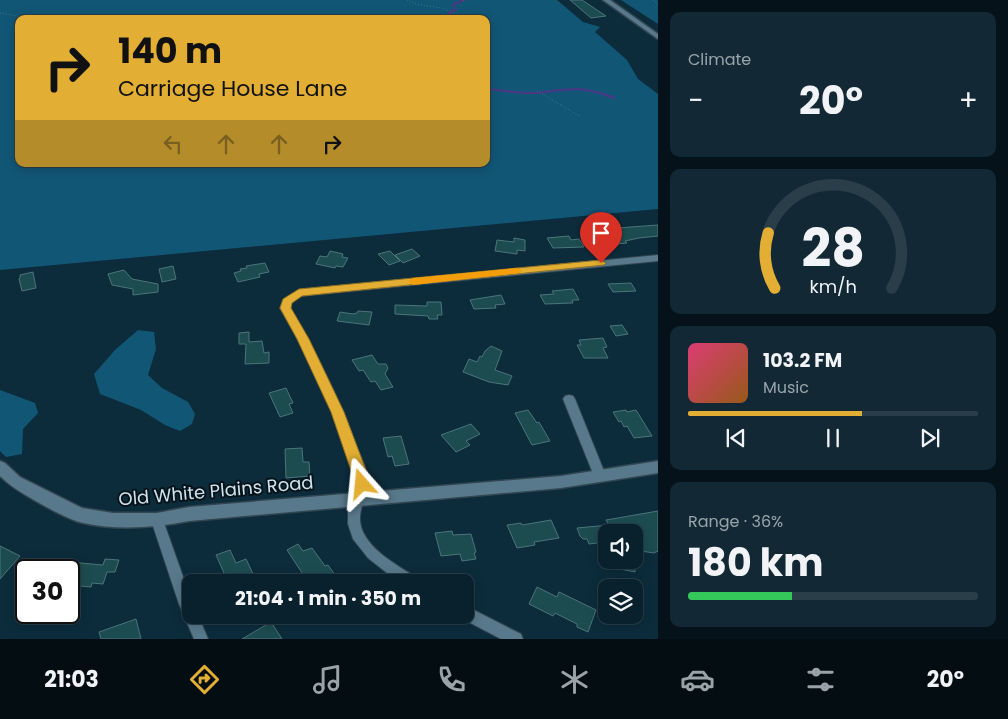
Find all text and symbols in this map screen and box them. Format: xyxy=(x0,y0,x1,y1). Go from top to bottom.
text: 140 m xyxy=(118,26,222,75)
icon: right xyxy=(35,35,100,100)
text: Climate xyxy=(688,48,751,71)
text: Carriage House Lane xyxy=(118,73,347,104)
text: 20° xyxy=(799,74,863,127)
text: − xyxy=(688,81,703,120)
text: + xyxy=(959,81,978,120)
icon: left xyxy=(159,130,187,158)
icon: ahead xyxy=(212,130,240,158)
icon: ahead xyxy=(265,130,293,158)
icon: right xyxy=(318,130,346,158)
pin xyxy=(580,212,622,263)
text: 28 xyxy=(801,212,865,285)
icon: arrive xyxy=(587,219,615,247)
text: km/h xyxy=(809,274,857,299)
text: 103.2 FM xyxy=(763,347,842,374)
text: Music xyxy=(763,376,809,399)
icon: previous xyxy=(722,424,750,452)
icon: pause xyxy=(819,424,847,452)
icon: next xyxy=(916,424,944,452)
position arrow xyxy=(335,457,387,509)
street label: Old White Plains Road xyxy=(117,470,314,511)
text: Range · 36% xyxy=(688,510,783,533)
map controls xyxy=(598,524,643,624)
button: sound xyxy=(598,524,643,569)
text: 180 km xyxy=(688,536,823,589)
speed limit sign: 30 xyxy=(15,559,80,624)
button: layers xyxy=(598,579,643,624)
text: 21:04 · 1 min · 350 m xyxy=(235,585,421,612)
icon: directions xyxy=(187,662,222,697)
icon: music xyxy=(310,662,345,697)
icon: phone xyxy=(434,662,469,697)
icon: climate xyxy=(557,662,592,697)
icon: car xyxy=(680,662,715,697)
icon: filters xyxy=(803,662,838,697)
text: 21:03 xyxy=(44,664,99,695)
text: 20° xyxy=(927,664,964,695)

